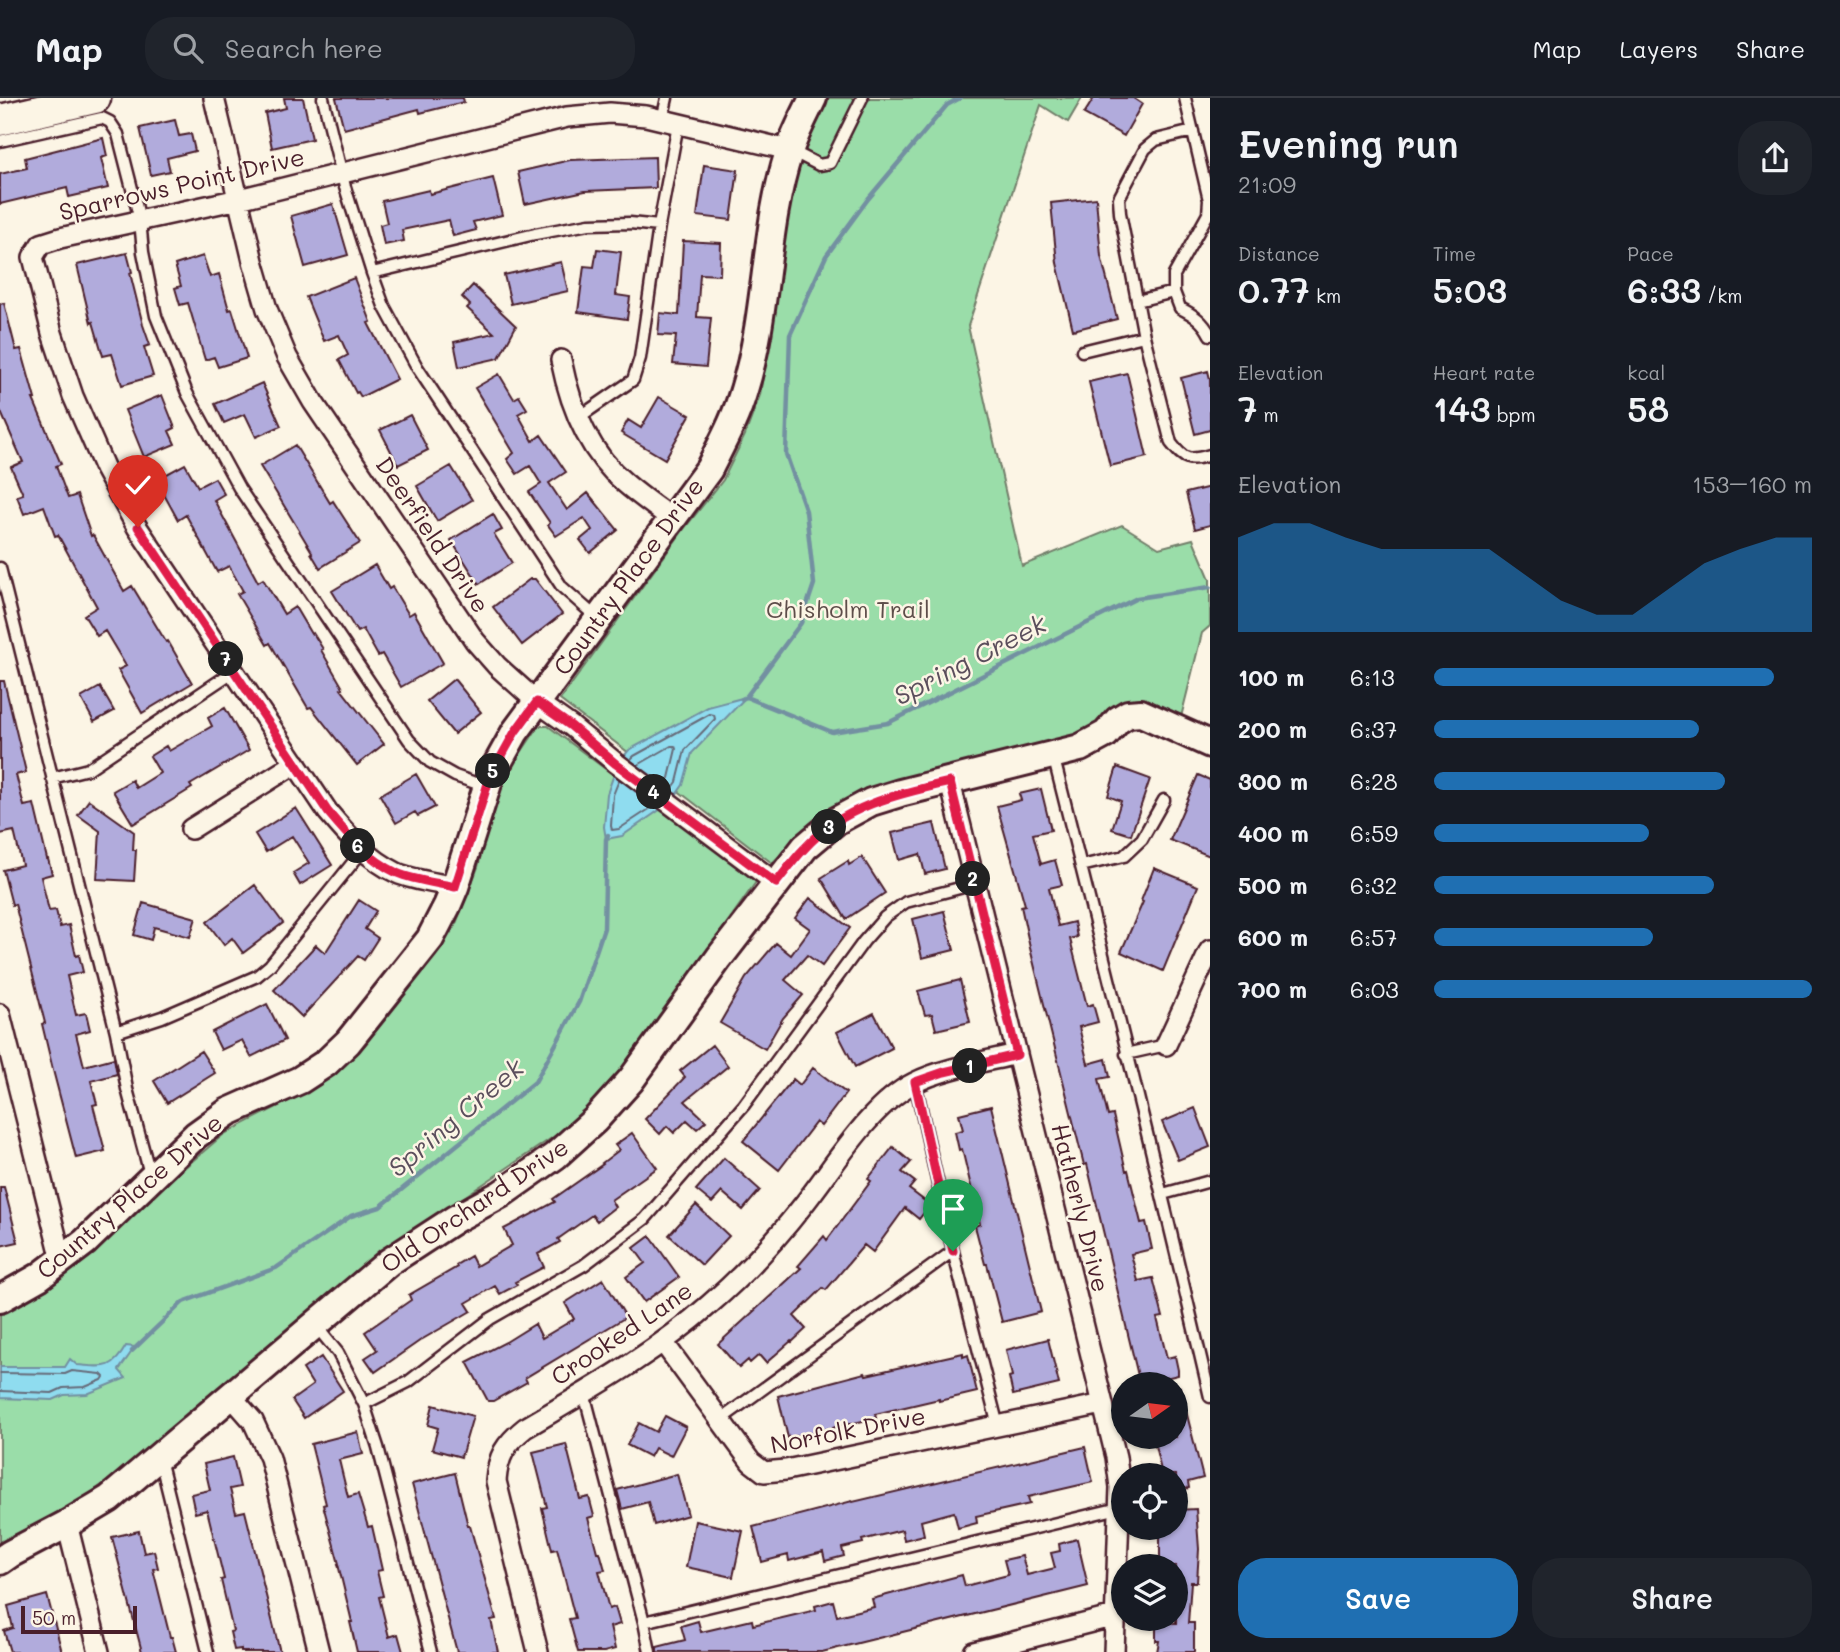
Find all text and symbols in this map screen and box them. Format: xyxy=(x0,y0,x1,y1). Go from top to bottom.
search box xyxy=(145,17,635,80)
text: Map xyxy=(35,27,103,70)
icon: search xyxy=(169,29,207,67)
text: Search here xyxy=(225,31,383,65)
text: Map xyxy=(1533,33,1581,64)
text: Layers xyxy=(1619,33,1698,64)
text: Share xyxy=(1736,33,1805,64)
text: Evening run xyxy=(1238,118,1459,168)
button: share xyxy=(1738,121,1812,195)
street label: Sparrows Point Drive xyxy=(56,140,307,227)
text: 21:09 xyxy=(1238,169,1296,199)
text: Distance xyxy=(1238,241,1320,266)
text: Time xyxy=(1433,241,1476,266)
text: Pace xyxy=(1627,241,1674,266)
text: 0.77 xyxy=(1238,266,1310,312)
text: 5:03 xyxy=(1433,266,1507,312)
text: 6:33 xyxy=(1627,266,1701,312)
text: km xyxy=(1310,283,1341,308)
text: /km xyxy=(1701,283,1742,308)
text: Elevation xyxy=(1238,360,1323,385)
text: Heart rate xyxy=(1433,360,1535,385)
text: kcal xyxy=(1627,360,1665,385)
text: 7 xyxy=(1238,385,1258,431)
text: 143 xyxy=(1433,385,1491,431)
text: 58 xyxy=(1627,385,1669,431)
text: m xyxy=(1258,402,1279,427)
text: bpm xyxy=(1491,402,1536,427)
street label: Deerfield Drive xyxy=(369,450,497,618)
pin xyxy=(108,455,168,527)
icon: check xyxy=(119,466,157,504)
text: Elevation xyxy=(1238,469,1341,499)
text: 153–160 m xyxy=(1692,469,1812,499)
street label: Country Place Drive xyxy=(546,471,710,681)
park label: Chisholm Trail xyxy=(766,593,930,624)
water label: Spring Creek xyxy=(887,605,1053,712)
pin: 7 xyxy=(208,642,244,676)
text: 7 xyxy=(220,646,231,671)
text: 100 m xyxy=(1238,662,1304,692)
text: 6:13 xyxy=(1350,662,1395,692)
text: 200 m xyxy=(1238,714,1307,744)
text: 6:37 xyxy=(1350,714,1397,744)
pin: 5 xyxy=(476,754,510,788)
text: 5 xyxy=(487,758,498,783)
text: 300 m xyxy=(1238,766,1308,796)
text: 6:28 xyxy=(1350,766,1398,796)
pin: 4 xyxy=(636,774,672,810)
text: 4 xyxy=(647,779,660,804)
pin: 3 xyxy=(812,810,846,844)
text: 3 xyxy=(823,814,834,839)
text: 400 m xyxy=(1238,818,1309,848)
text: 6:59 xyxy=(1350,818,1398,848)
pin: 6 xyxy=(340,828,376,864)
text: 6 xyxy=(352,833,363,858)
pin: 2 xyxy=(956,862,990,896)
text: 2 xyxy=(967,866,978,891)
text: 500 m xyxy=(1238,870,1308,900)
text: 6:32 xyxy=(1350,870,1397,900)
text: 600 m xyxy=(1238,922,1308,952)
text: 6:57 xyxy=(1350,922,1397,952)
text: 700 m xyxy=(1238,974,1307,1004)
text: 6:03 xyxy=(1350,974,1399,1004)
pin: 1 xyxy=(953,1048,988,1084)
water label: Spring Creek xyxy=(380,1050,531,1184)
text: 1 xyxy=(965,1053,974,1078)
street label: Country Place Drive xyxy=(30,1107,228,1285)
street label: Hatherly Drive xyxy=(1046,1120,1117,1295)
street label: Old Orchard Drive xyxy=(374,1130,574,1279)
pin xyxy=(923,1179,983,1251)
icon: arrive xyxy=(934,1190,972,1228)
street label: Crooked Lane xyxy=(545,1274,698,1391)
north arrow xyxy=(1111,1372,1188,1449)
map controls xyxy=(1111,1372,1188,1631)
street label: Norfolk Drive xyxy=(767,1399,928,1460)
button: locate xyxy=(1111,1463,1188,1540)
button: layers xyxy=(1111,1554,1188,1631)
button: Save xyxy=(1238,1558,1518,1638)
button: Share xyxy=(1532,1558,1812,1638)
scale bar xyxy=(21,1603,136,1635)
text: 50 m xyxy=(32,1605,76,1630)

